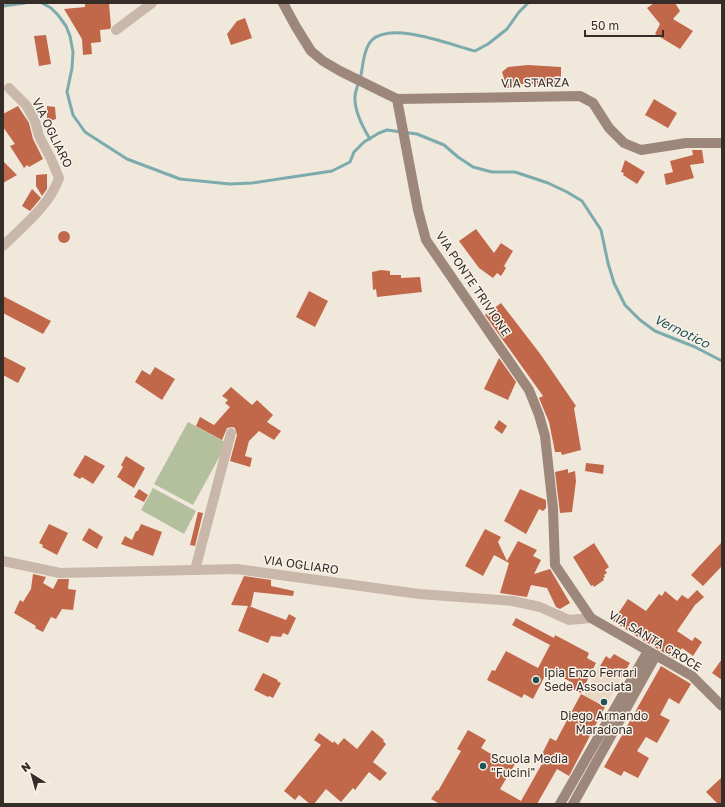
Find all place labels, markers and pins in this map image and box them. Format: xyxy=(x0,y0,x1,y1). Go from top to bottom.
place label: Ipia Enzo Ferrari Sede Associata xyxy=(544,665,637,694)
marker: Ipia Enzo Ferrari Sede Associata xyxy=(531,675,541,685)
marker: Diego Armando Maradona xyxy=(599,697,609,707)
place label: Diego Armando Maradona xyxy=(560,708,648,737)
place label: Scuola Media "Fucini" xyxy=(491,751,568,780)
marker: Scuola Media "Fucini" xyxy=(478,761,488,771)

